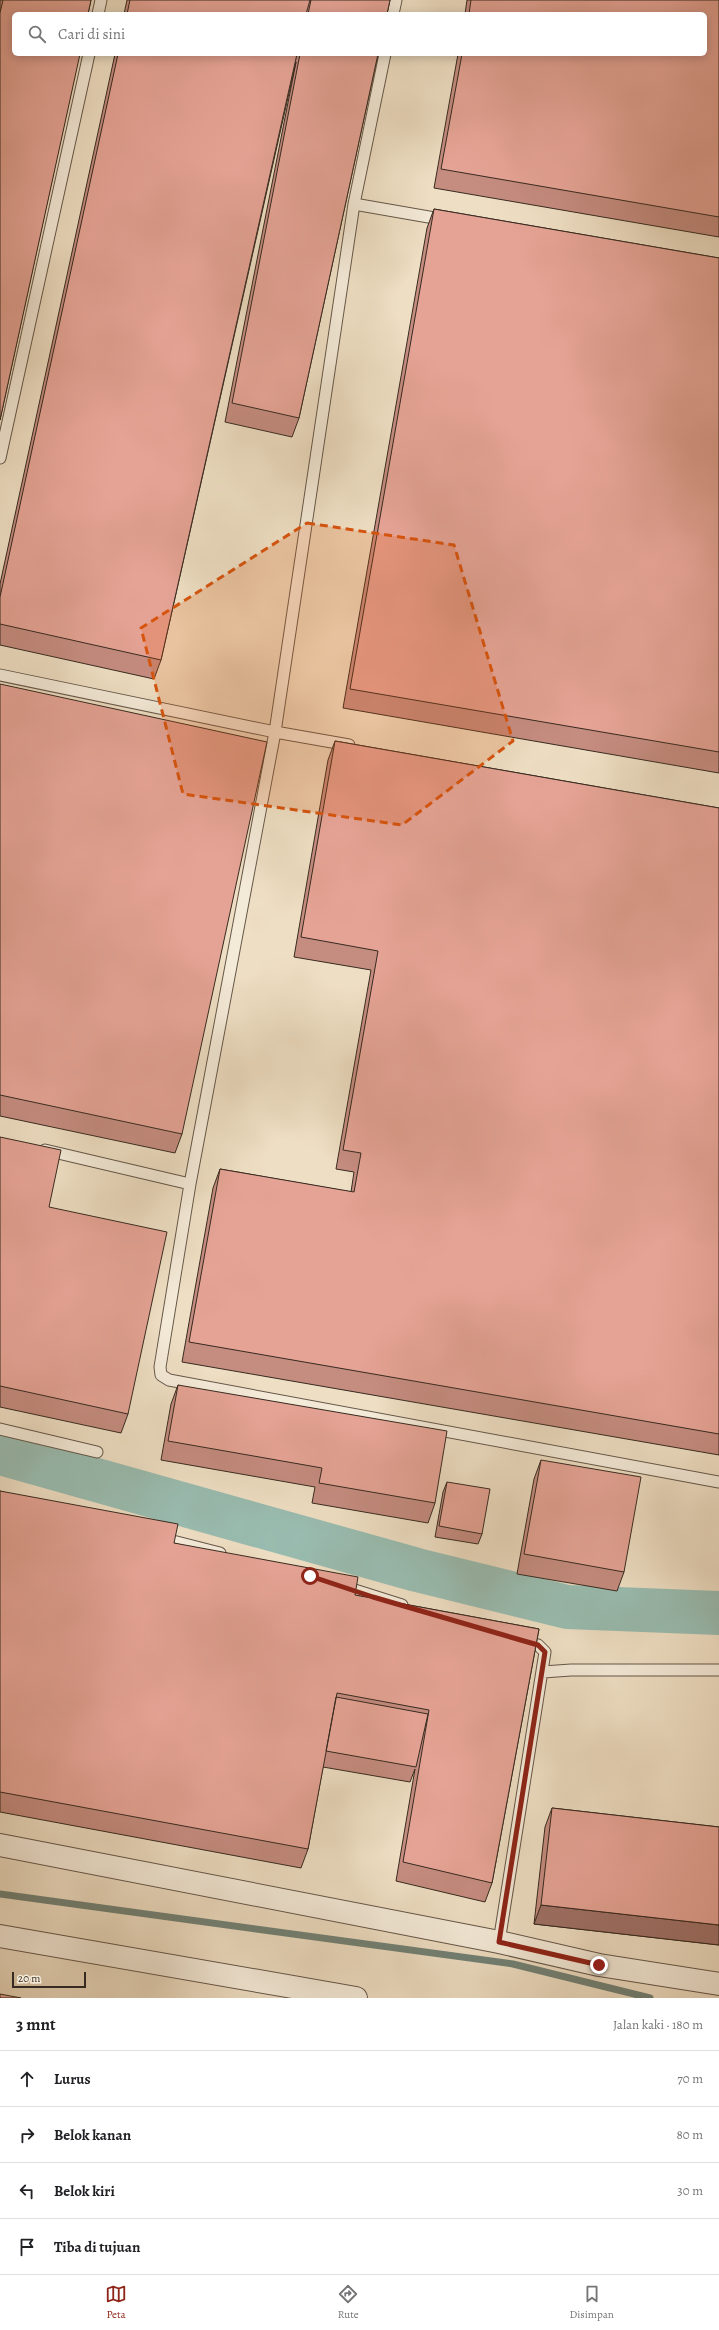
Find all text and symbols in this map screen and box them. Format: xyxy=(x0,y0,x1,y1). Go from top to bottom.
search box xyxy=(12,12,707,56)
icon: search xyxy=(26,23,48,45)
text: Cari di sini xyxy=(58,24,125,44)
route start xyxy=(301,1567,319,1585)
route end xyxy=(590,1956,608,1974)
scale bar xyxy=(12,1970,86,1989)
text: 20 m xyxy=(18,1971,40,1986)
text: 3 mnt xyxy=(16,2013,56,2036)
text: Jalan kaki · 180 m xyxy=(613,2016,703,2033)
icon: ahead xyxy=(16,2068,38,2090)
text: Lurus xyxy=(54,2069,91,2089)
text: 70 m xyxy=(677,2070,703,2087)
icon: right xyxy=(16,2124,38,2146)
text: Belok kanan xyxy=(54,2125,131,2145)
text: 80 m xyxy=(676,2126,703,2143)
icon: left xyxy=(16,2180,38,2202)
text: Belok kiri xyxy=(54,2181,115,2201)
text: 30 m xyxy=(677,2182,703,2199)
icon: arrive xyxy=(16,2236,38,2258)
text: Tiba di tujuan xyxy=(54,2237,140,2257)
tab: Peta xyxy=(105,2283,127,2322)
tab: Rute xyxy=(337,2283,359,2322)
tab: Disimpan xyxy=(569,2283,614,2322)

